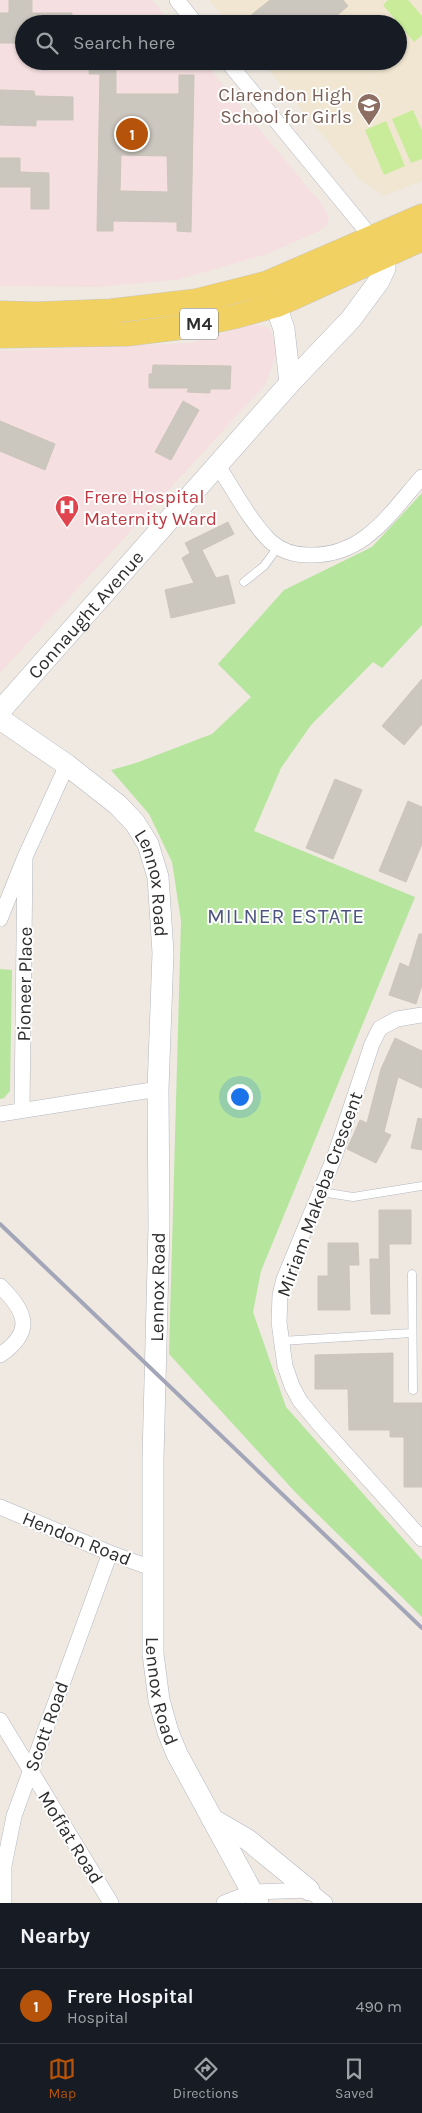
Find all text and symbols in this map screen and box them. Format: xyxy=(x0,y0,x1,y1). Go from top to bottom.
search box xyxy=(15,15,407,70)
icon: search xyxy=(33,29,61,57)
text: Search here xyxy=(73,32,175,54)
place label: Clarendon High School for Girls xyxy=(218,84,352,128)
school or university icon: Clarendon High School for Girls xyxy=(356,92,382,126)
pin: 1 xyxy=(116,115,148,153)
road number: M4 xyxy=(180,308,218,339)
place label: Frere Hospital Maternity Ward xyxy=(84,486,217,530)
hospital icon: Frere Hospital Maternity Ward xyxy=(54,494,80,528)
street label: Connaught Avenue xyxy=(24,547,149,684)
street label: Lennox Road xyxy=(130,826,172,938)
district label: MILNER ESTATE xyxy=(207,904,365,928)
street label: Pioneer Place xyxy=(13,926,37,1042)
your location xyxy=(227,1084,253,1110)
street label: Miriam Makeba Crescent xyxy=(273,1089,367,1300)
street label: Lennox Road xyxy=(146,1232,170,1342)
street label: Hendon Road xyxy=(19,1507,134,1571)
street label: Lennox Road xyxy=(141,1637,182,1749)
street label: Scott Road xyxy=(20,1678,73,1774)
street label: Moffat Road xyxy=(33,1787,107,1888)
text: Nearby xyxy=(20,1924,90,1948)
text: Frere Hospital xyxy=(67,1986,194,2008)
text: 1 xyxy=(33,1997,39,2016)
text: 490 m xyxy=(356,1997,402,2016)
text: Hospital xyxy=(67,2008,128,2027)
tab: Map xyxy=(48,2055,76,2102)
tab: Directions xyxy=(173,2055,239,2102)
tab: Saved xyxy=(335,2055,374,2102)

